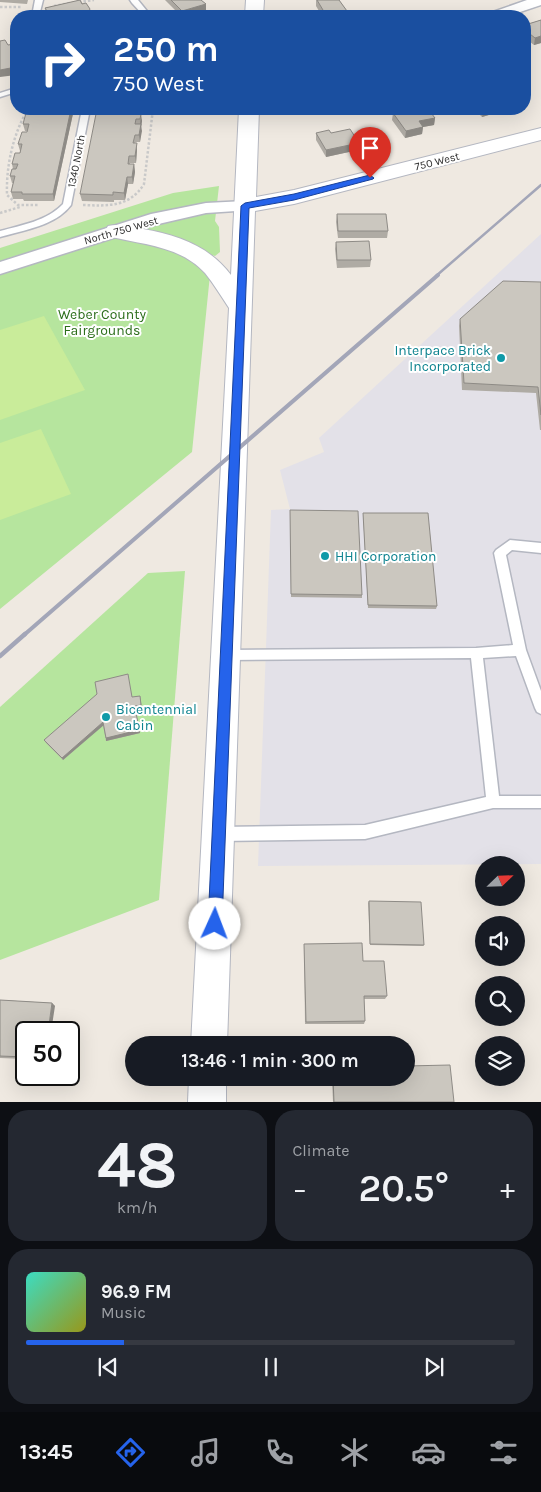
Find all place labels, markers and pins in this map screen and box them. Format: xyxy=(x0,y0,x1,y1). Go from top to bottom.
pin xyxy=(349,127,391,178)
place label: Interpace Brick Incorporated xyxy=(394,342,491,375)
marker: Interpace Brick Incorporated xyxy=(495,352,507,364)
place label: HHI Corporation xyxy=(335,548,436,565)
marker: HHI Corporation xyxy=(319,550,331,562)
place label: Bicentennial Cabin xyxy=(116,701,197,734)
marker: Bicentennial Cabin xyxy=(100,711,112,723)

